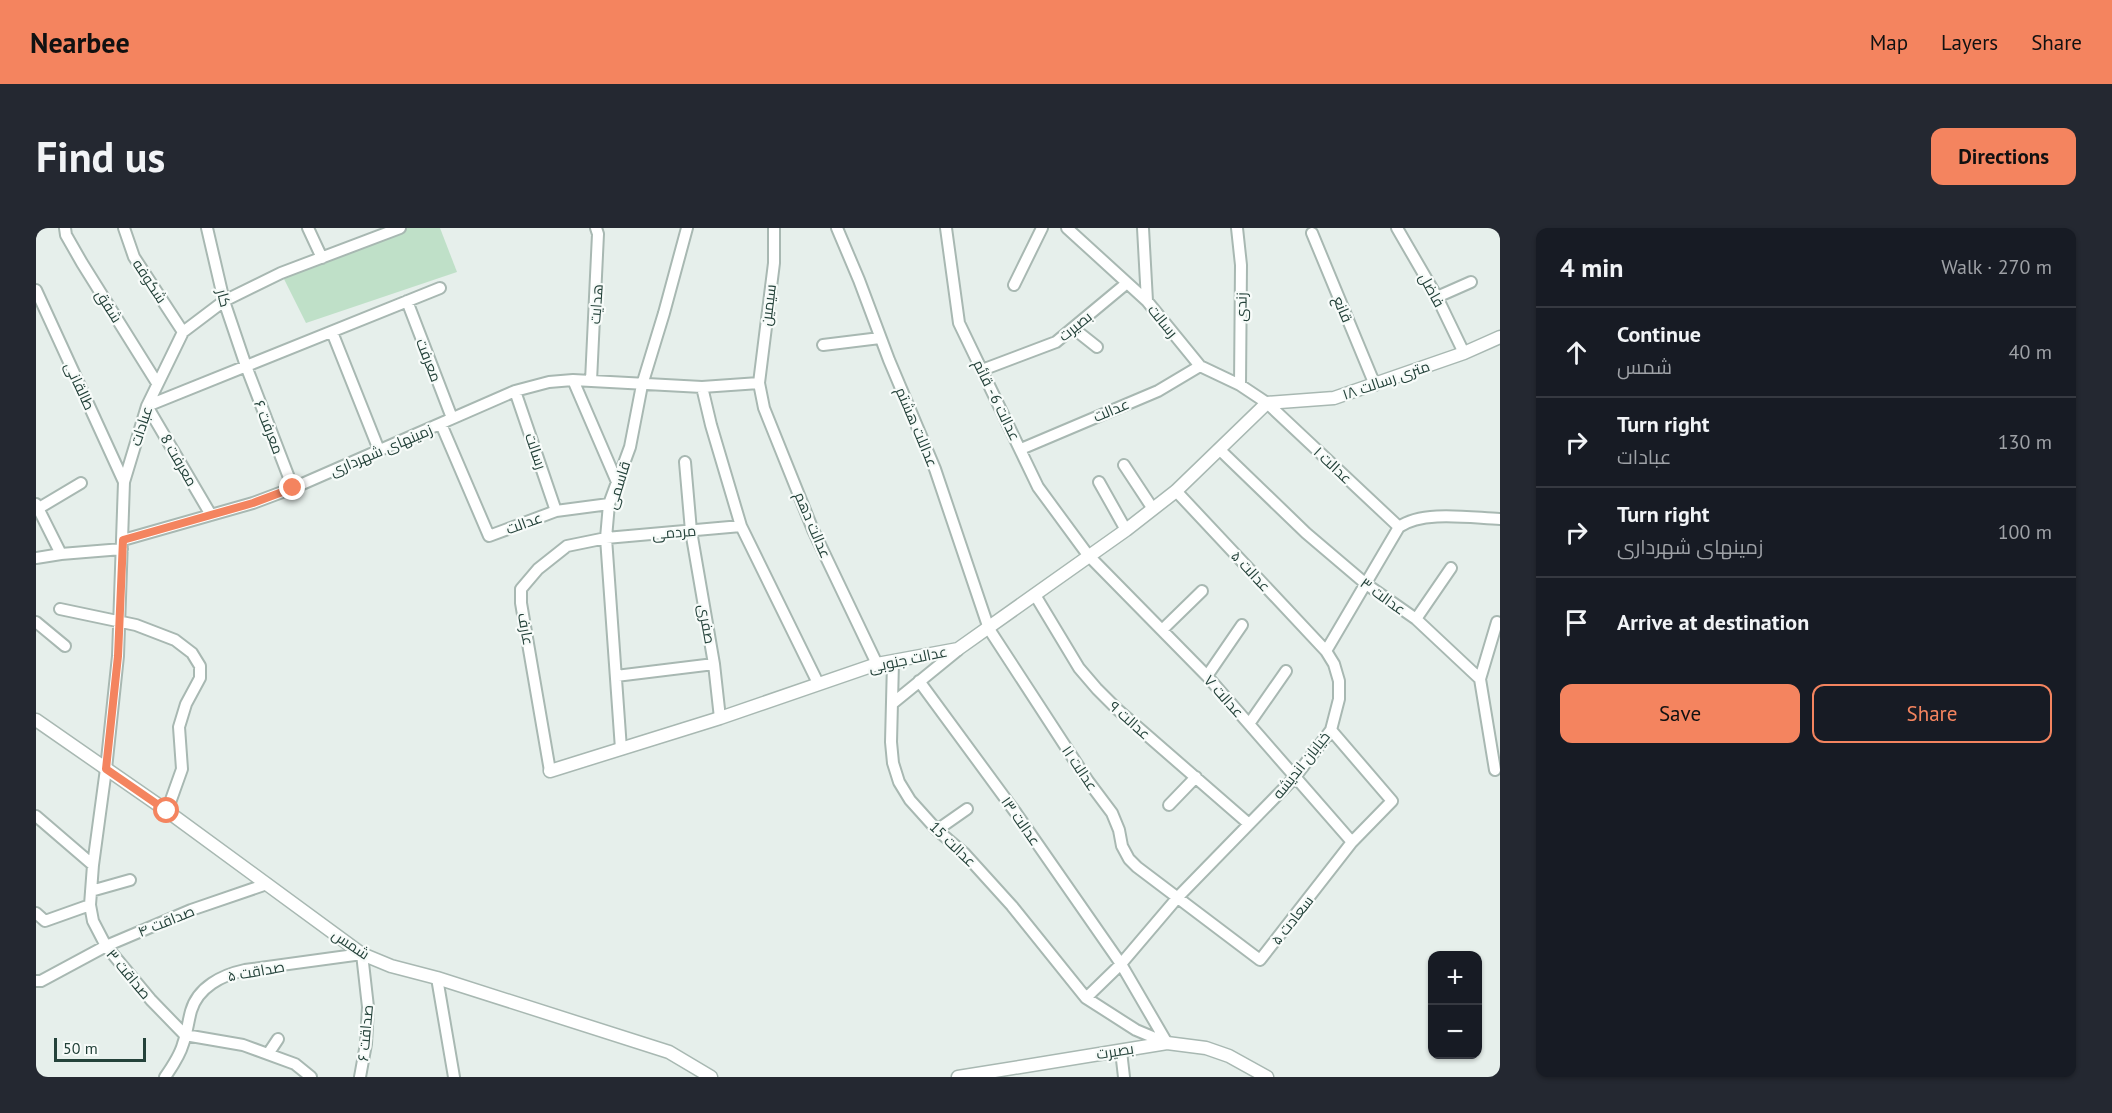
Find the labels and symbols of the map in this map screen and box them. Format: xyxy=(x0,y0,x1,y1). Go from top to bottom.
street label: شکوفه xyxy=(129,255,171,307)
street label: فاضل xyxy=(1414,270,1449,311)
street label: هدایت xyxy=(585,283,607,325)
street label: سیمین xyxy=(756,283,781,327)
street label: شفق xyxy=(91,286,126,327)
street label: کار xyxy=(212,286,235,309)
street label: زندی xyxy=(1231,292,1252,322)
street label: قانع xyxy=(1327,293,1357,326)
street label: رسالت xyxy=(1144,301,1182,341)
street label: بصیرت xyxy=(1054,307,1096,345)
street label: معرفت xyxy=(412,336,446,384)
street label: عدالت 6 - قائم xyxy=(968,356,1025,444)
street label: ۱۸ متری رسالت xyxy=(1340,356,1433,405)
street label: طالقانی xyxy=(60,359,99,414)
street label: عداللت هشتم xyxy=(891,384,942,470)
street label: عدالت xyxy=(1090,394,1132,426)
street label: معرفت ۶ xyxy=(250,397,288,457)
street label: عبادات xyxy=(126,404,156,448)
street label: زمینهای شهرداری xyxy=(327,420,436,481)
street label: معرفت 8 xyxy=(156,430,202,490)
street label: رسالت xyxy=(521,430,551,472)
street label: عدالت ۱ xyxy=(1310,442,1356,488)
street label: قاسمی xyxy=(602,459,635,512)
route end xyxy=(279,474,305,500)
street label: عدالت دهم xyxy=(790,489,835,562)
street label: عدالت xyxy=(503,508,545,538)
street label: مردمی xyxy=(651,521,697,544)
street label: عدالت ۵ xyxy=(1227,546,1275,596)
street label: عدالت ۳ xyxy=(1357,573,1409,619)
street label: صفری xyxy=(693,603,720,645)
street label: عارف xyxy=(514,611,538,647)
street label: عدالت جنوبی xyxy=(867,641,949,678)
street label: عدالت ۷ xyxy=(1200,671,1248,721)
street label: عدالت ۹ xyxy=(1105,697,1155,743)
street label: خیابان اندیشه xyxy=(1268,727,1335,803)
street label: عدالت ۱۱ xyxy=(1058,742,1102,794)
street label: عدالت ۱۳ xyxy=(997,793,1045,849)
route start xyxy=(153,797,179,823)
street label: عدالت 15 xyxy=(926,817,980,871)
street label: سعادت ۵ xyxy=(1267,891,1317,949)
street label: صداقت ۴ xyxy=(135,901,197,941)
street label: شمس xyxy=(328,925,373,964)
street label: صداقت ۳ xyxy=(102,945,156,1003)
street label: صداقت ۵ xyxy=(226,957,286,985)
street label: صداقت ۶ xyxy=(353,1004,377,1062)
scale bar xyxy=(54,1035,146,1062)
street label: بصیرت xyxy=(1095,1039,1135,1063)

